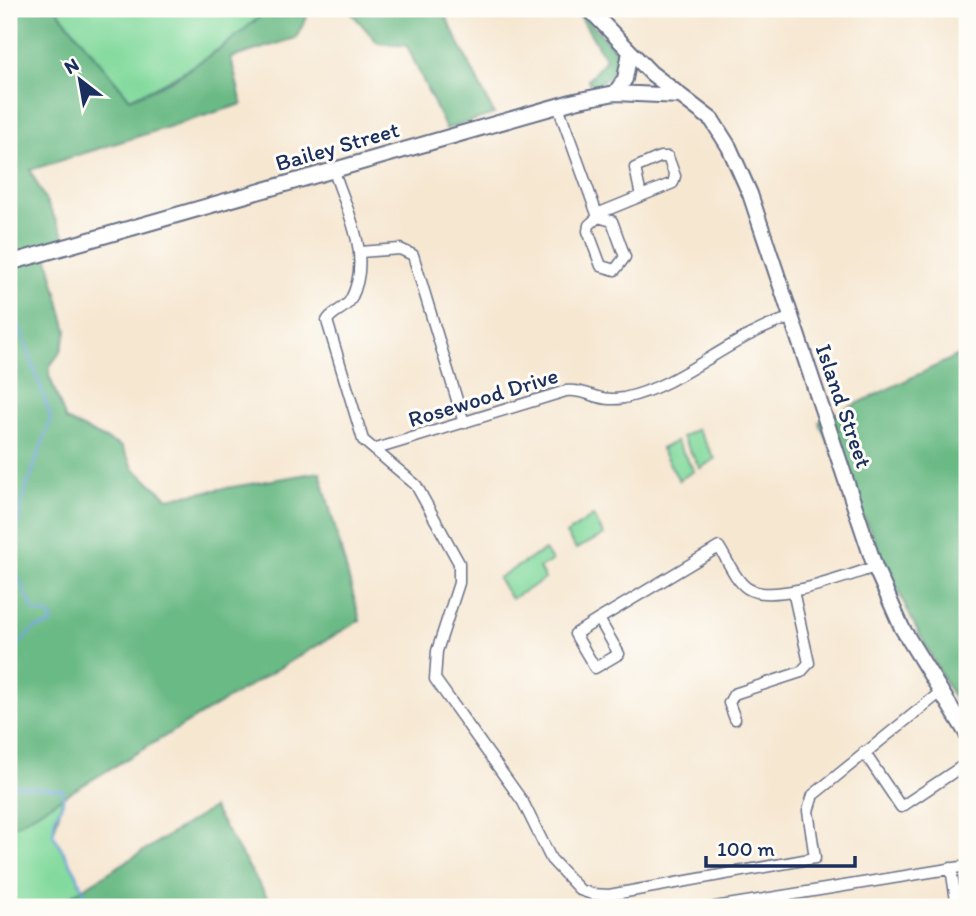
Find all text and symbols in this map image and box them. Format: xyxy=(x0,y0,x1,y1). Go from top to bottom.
north arrow xyxy=(46,46,116,116)
text: N xyxy=(60,53,83,79)
street label: Bailey Street xyxy=(272,115,403,177)
street label: Island Street xyxy=(810,340,878,472)
street label: Rosewood Drive xyxy=(405,361,561,433)
scale bar xyxy=(706,825,855,869)
text: 100 m xyxy=(717,836,775,861)

